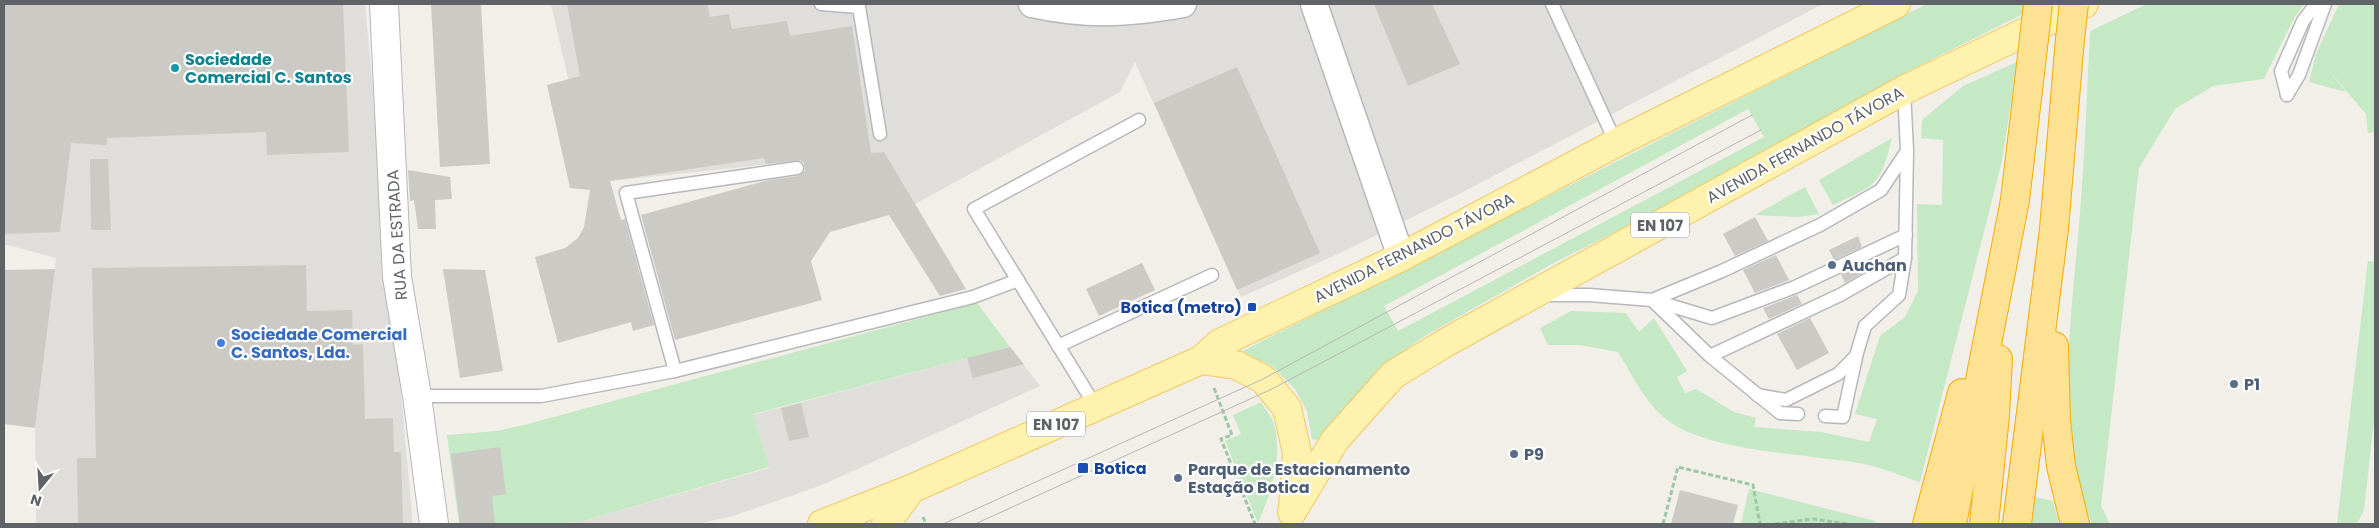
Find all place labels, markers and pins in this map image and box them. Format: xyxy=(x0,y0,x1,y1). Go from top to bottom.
place label: Sociedade Comercial C. Santos xyxy=(185,48,352,89)
marker: Sociedade Comercial C. Santos xyxy=(169,62,181,74)
place label: Auchan xyxy=(1842,254,1907,277)
marker: Auchan xyxy=(1826,259,1838,271)
place label: Botica (metro) xyxy=(1121,296,1242,319)
marker: Botica (metro) xyxy=(1246,301,1258,313)
place label: Sociedade Comercial C. Santos, Lda. xyxy=(231,323,407,364)
marker: Sociedade Comercial C. Santos, Lda. xyxy=(215,337,227,349)
place label: P1 xyxy=(2244,373,2260,396)
marker: P1 xyxy=(2228,378,2240,390)
place label: P9 xyxy=(1524,443,1544,466)
marker: P9 xyxy=(1508,448,1520,460)
place label: Botica xyxy=(1094,457,1147,480)
place label: Parque de Estacionamento Estação Botica xyxy=(1188,458,1410,499)
marker: Botica xyxy=(1076,461,1090,475)
marker: Parque de Estacionamento Estação Botica xyxy=(1172,472,1184,484)

